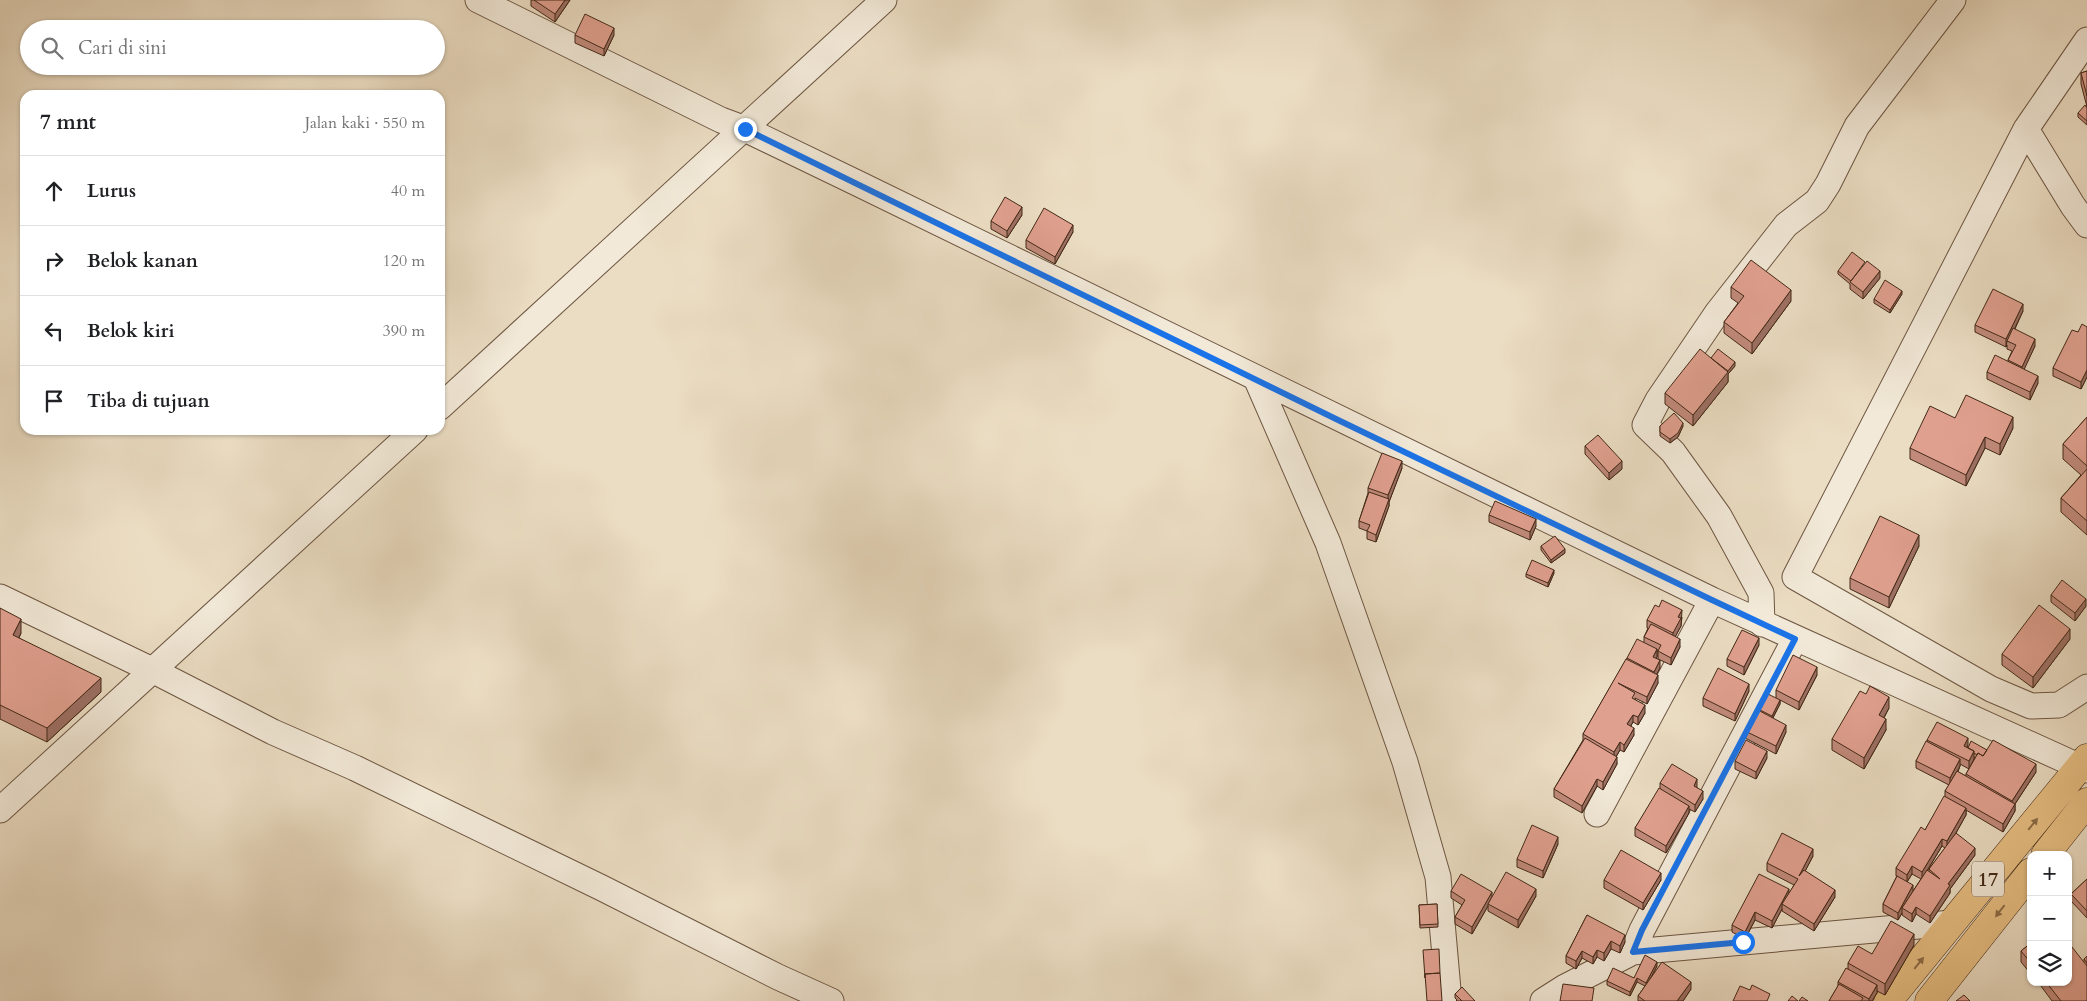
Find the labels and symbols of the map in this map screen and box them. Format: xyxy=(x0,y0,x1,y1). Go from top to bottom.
route end xyxy=(734,118,757,141)
one-way arrow xyxy=(2027,818,2039,830)
road number: 17 xyxy=(1972,862,2004,896)
one-way arrow xyxy=(1995,904,2006,917)
route start xyxy=(1732,931,1755,954)
one-way arrow xyxy=(1914,957,1925,970)

